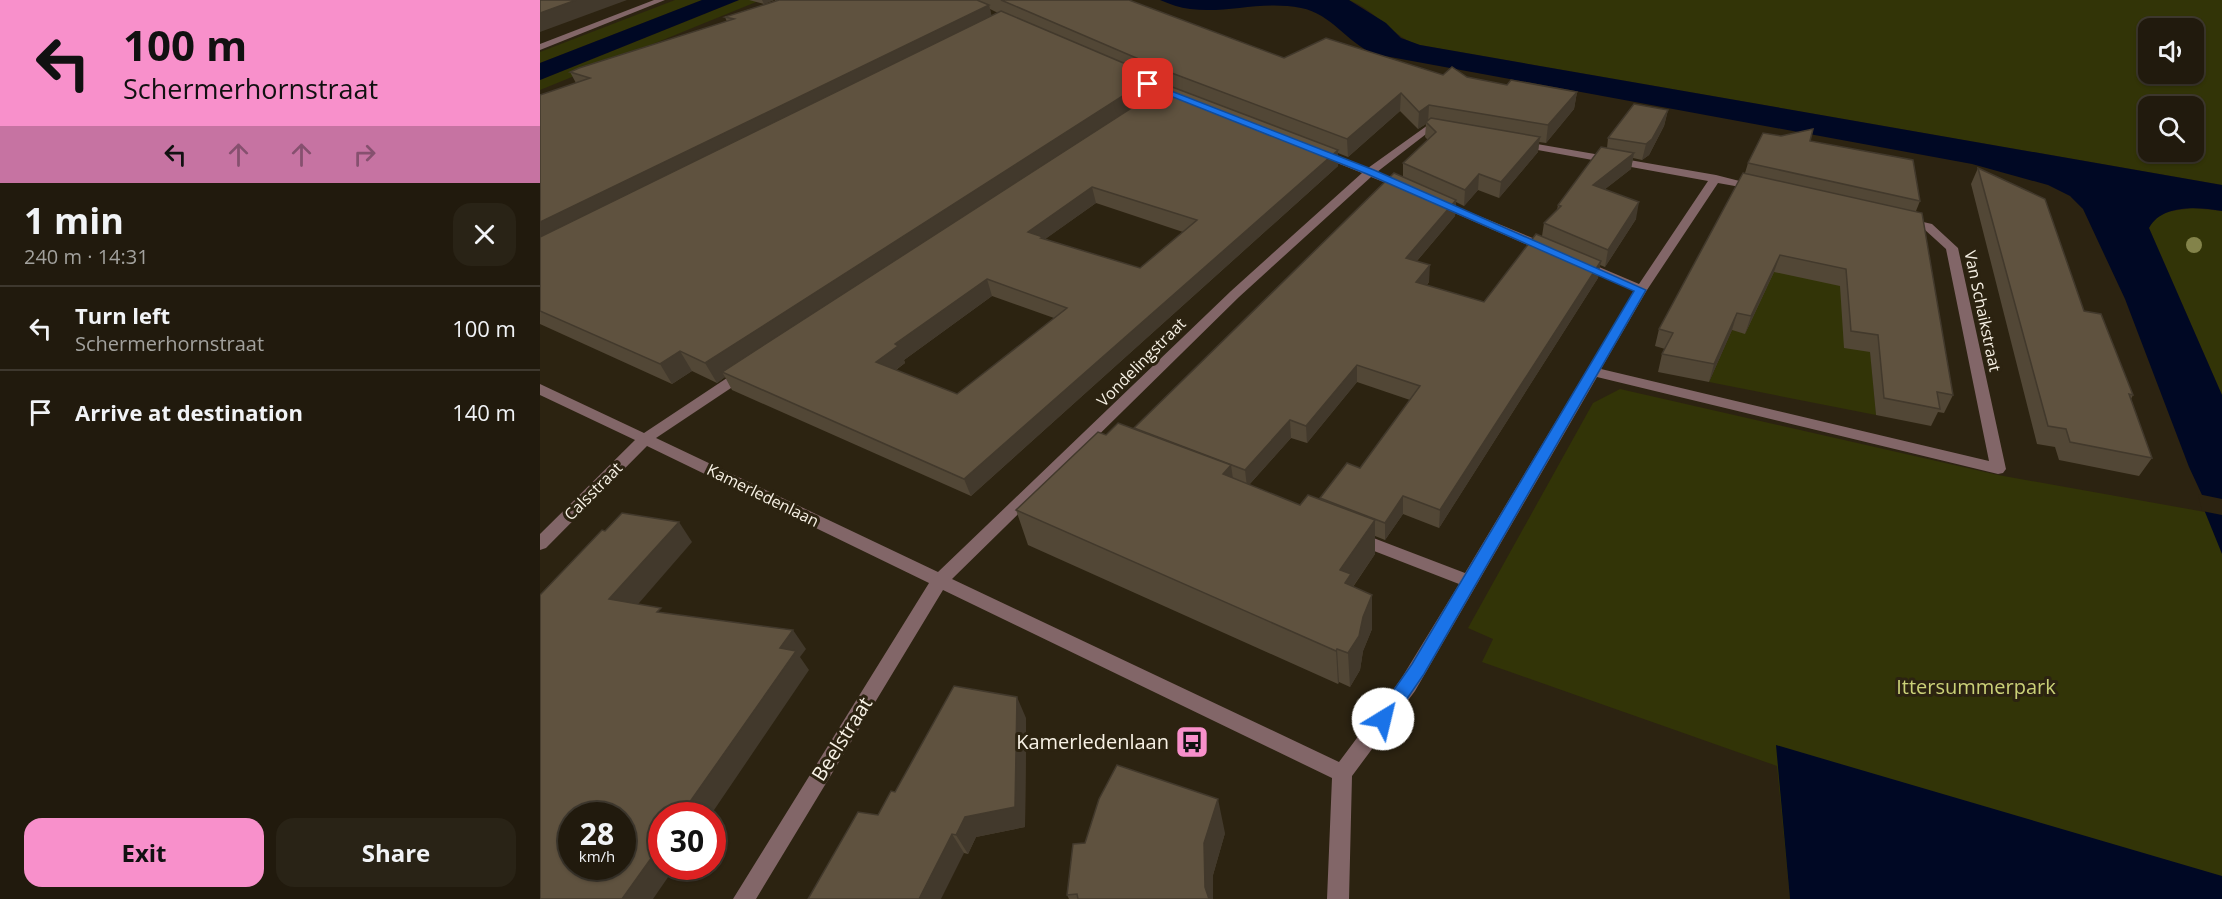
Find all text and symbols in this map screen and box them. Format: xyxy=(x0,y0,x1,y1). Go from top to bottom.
text: 100 m xyxy=(123,16,247,73)
map controls xyxy=(2138,18,2204,162)
button: sound xyxy=(2138,18,2204,84)
icon: left xyxy=(24,24,102,102)
pin xyxy=(1122,58,1173,109)
icon: arrive xyxy=(1131,67,1164,100)
text: Schermerhornstraat xyxy=(123,70,378,107)
button: search xyxy=(2138,96,2204,162)
icon: left xyxy=(159,138,192,171)
icon: ahead xyxy=(222,138,255,171)
icon: ahead xyxy=(285,138,318,171)
icon: right xyxy=(348,138,381,171)
text: 1 min xyxy=(24,196,124,245)
button: close xyxy=(453,203,516,266)
text: 240 m · 14:31 xyxy=(24,243,149,270)
street label: Van Schaikstraat xyxy=(1959,248,2007,374)
text: Turn left xyxy=(75,300,170,330)
icon: left xyxy=(24,312,57,345)
street label: Vondelingstraat xyxy=(1092,312,1191,411)
text: 100 m xyxy=(452,313,516,343)
text: Schermerhornstraat xyxy=(75,330,264,357)
icon: arrive xyxy=(24,396,57,429)
text: Arrive at destination xyxy=(75,397,303,427)
text: 140 m xyxy=(452,397,516,427)
street label: Calsstraat xyxy=(559,457,627,525)
street label: Kamerledenlaan xyxy=(703,458,823,532)
park label: Ittersummerpark xyxy=(1896,673,2056,700)
position arrow xyxy=(1351,687,1415,751)
street label: Beelstraat xyxy=(805,691,878,786)
bus stop icon: Kamerledenlaan xyxy=(1174,724,1210,760)
place label: Kamerledenlaan xyxy=(1016,728,1169,755)
speed limit sign: 30 xyxy=(648,802,726,880)
text: 28 xyxy=(580,813,614,854)
button: Exit xyxy=(24,818,264,887)
button: Share xyxy=(276,818,516,887)
text: km/h xyxy=(579,846,615,866)

